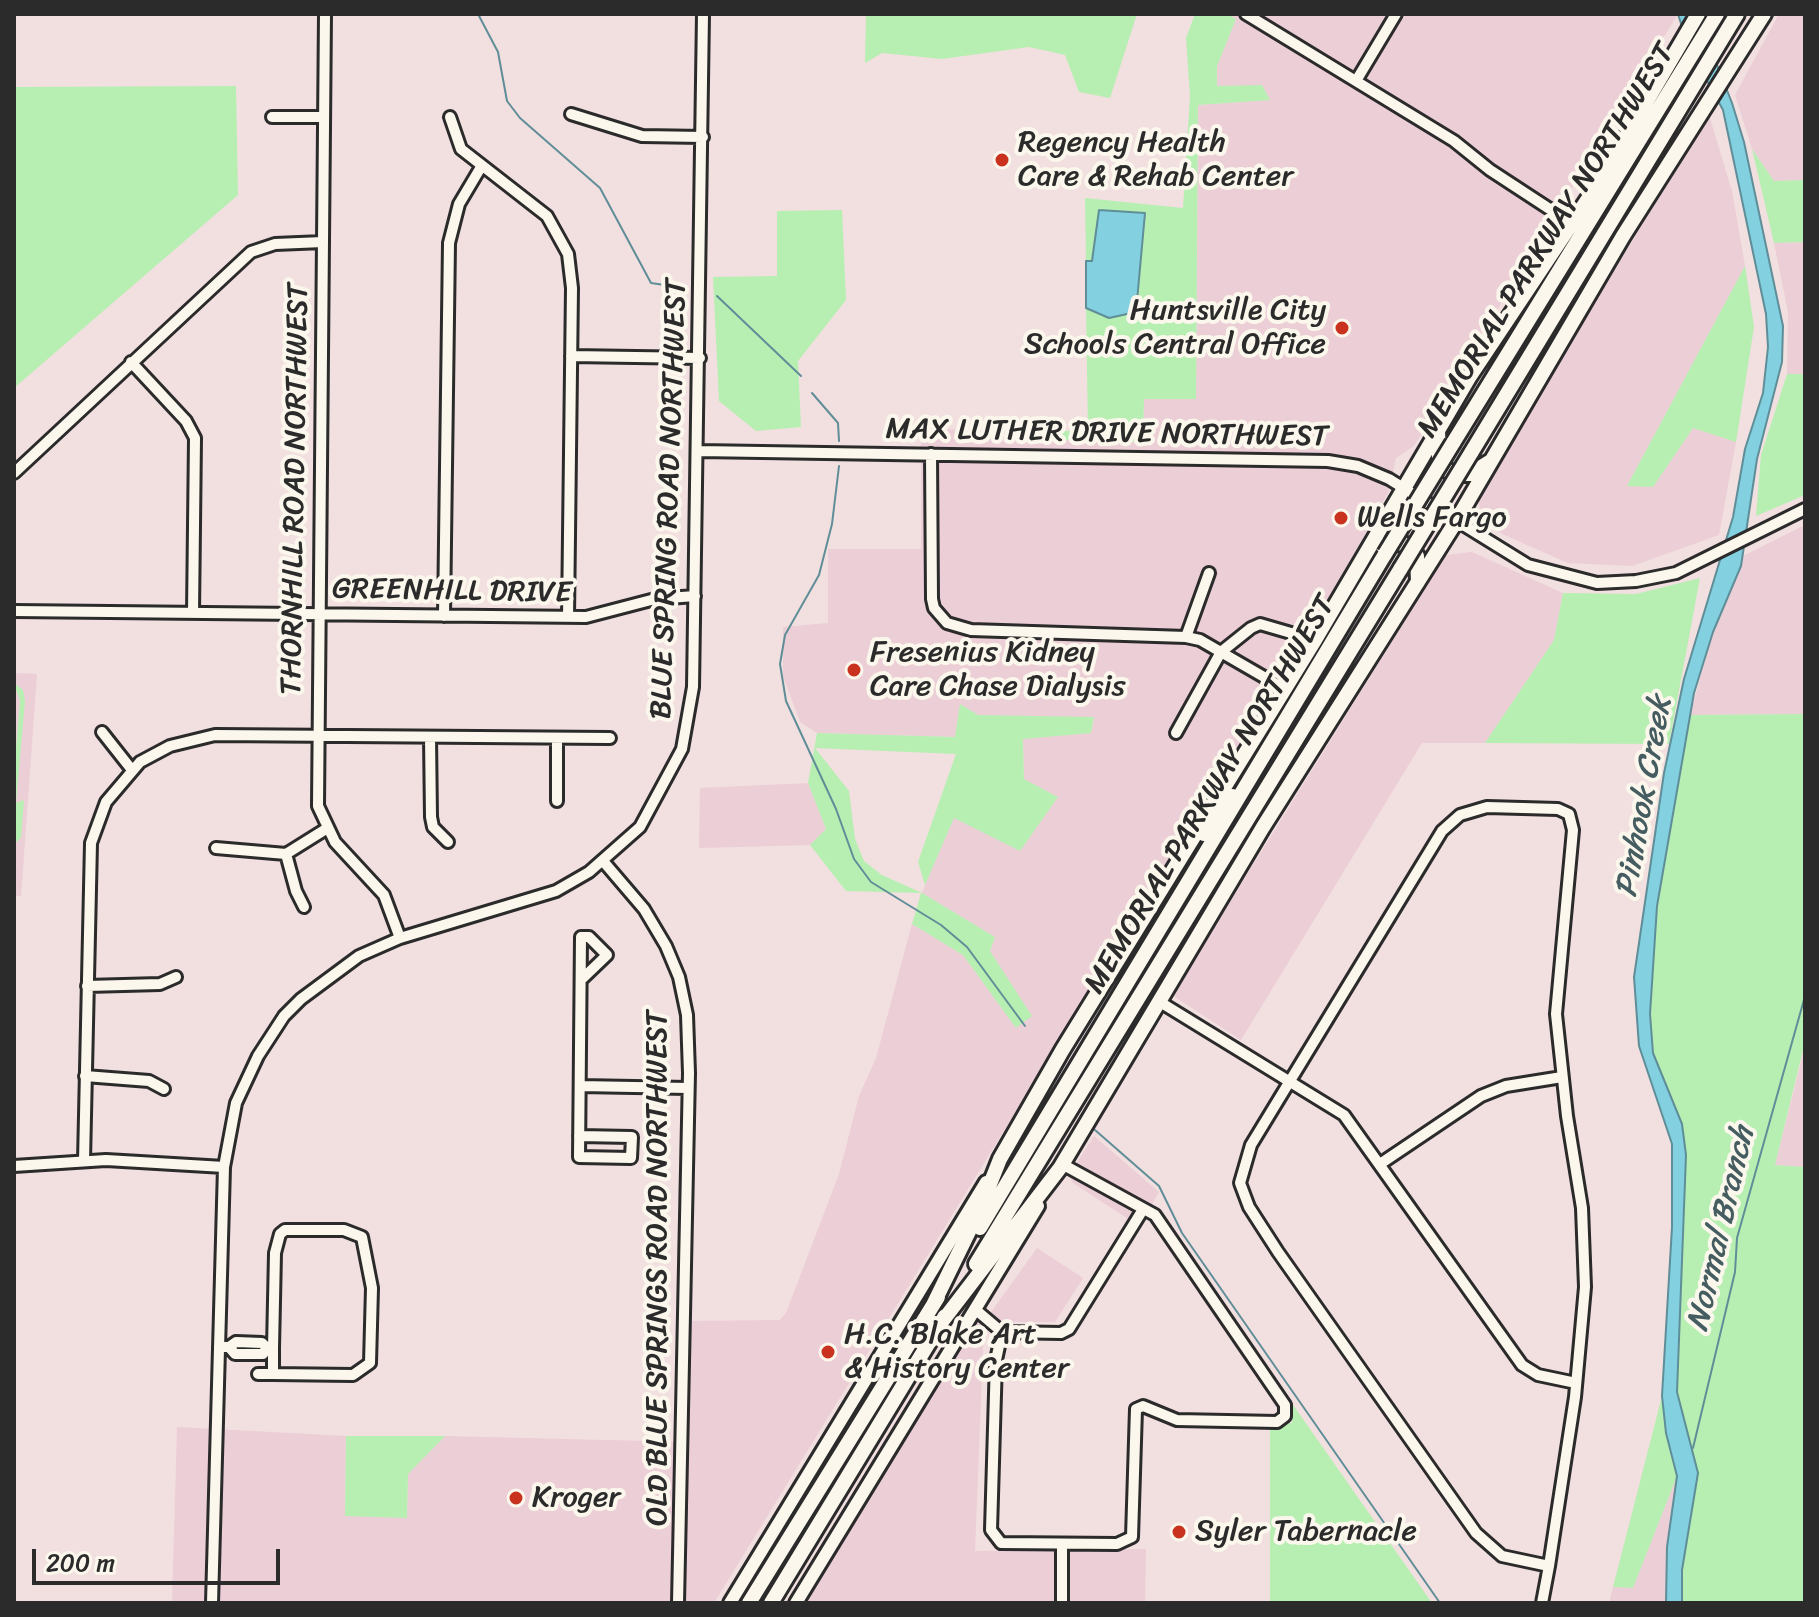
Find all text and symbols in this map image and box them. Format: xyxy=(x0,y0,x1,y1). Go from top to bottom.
street label: MEMORIAL PARKWAY NORTHWEST xyxy=(1410,37,1684,445)
place label: Regency Health Care & Rehab Center xyxy=(1018,125,1293,196)
marker: Regency Health Care & Rehab Center xyxy=(993,151,1011,169)
street label: BLUE SPRING ROAD NORTHWEST xyxy=(644,278,696,720)
street label: THORNHILL ROAD NORTHWEST xyxy=(274,283,318,695)
place label: Huntsville City Schools Central Office xyxy=(1024,293,1326,364)
marker: Huntsville City Schools Central Office xyxy=(1333,319,1351,337)
street label: MAX LUTHER DRIVE NORTHWEST xyxy=(885,412,1329,456)
place label: Wells Fargo xyxy=(1357,500,1507,536)
marker: Wells Fargo xyxy=(1332,509,1350,527)
street label: GREENHILL DRIVE xyxy=(332,572,572,612)
street label: MEMORIAL PARKWAY NORTHWEST xyxy=(1078,589,1344,1001)
place label: Fresenius Kidney Care Chase Dialysis xyxy=(870,635,1126,706)
marker: Fresenius Kidney Care Chase Dialysis xyxy=(845,661,863,679)
water label: Pinhook Creek xyxy=(1608,694,1682,900)
street label: OLD BLUE SPRINGS ROAD NORTHWEST xyxy=(640,1010,676,1526)
water label: Normal Branch xyxy=(1680,1123,1764,1335)
place label: H.C. Blake Art & History Center xyxy=(844,1317,1069,1388)
marker: H.C. Blake Art & History Center xyxy=(819,1343,837,1361)
place label: Kroger xyxy=(532,1480,621,1516)
marker: Kroger xyxy=(507,1489,525,1507)
place label: Syler Tabernacle xyxy=(1195,1514,1417,1550)
marker: Syler Tabernacle xyxy=(1170,1523,1188,1541)
scale bar xyxy=(36,1533,284,1583)
text: 200 m xyxy=(46,1542,115,1584)

